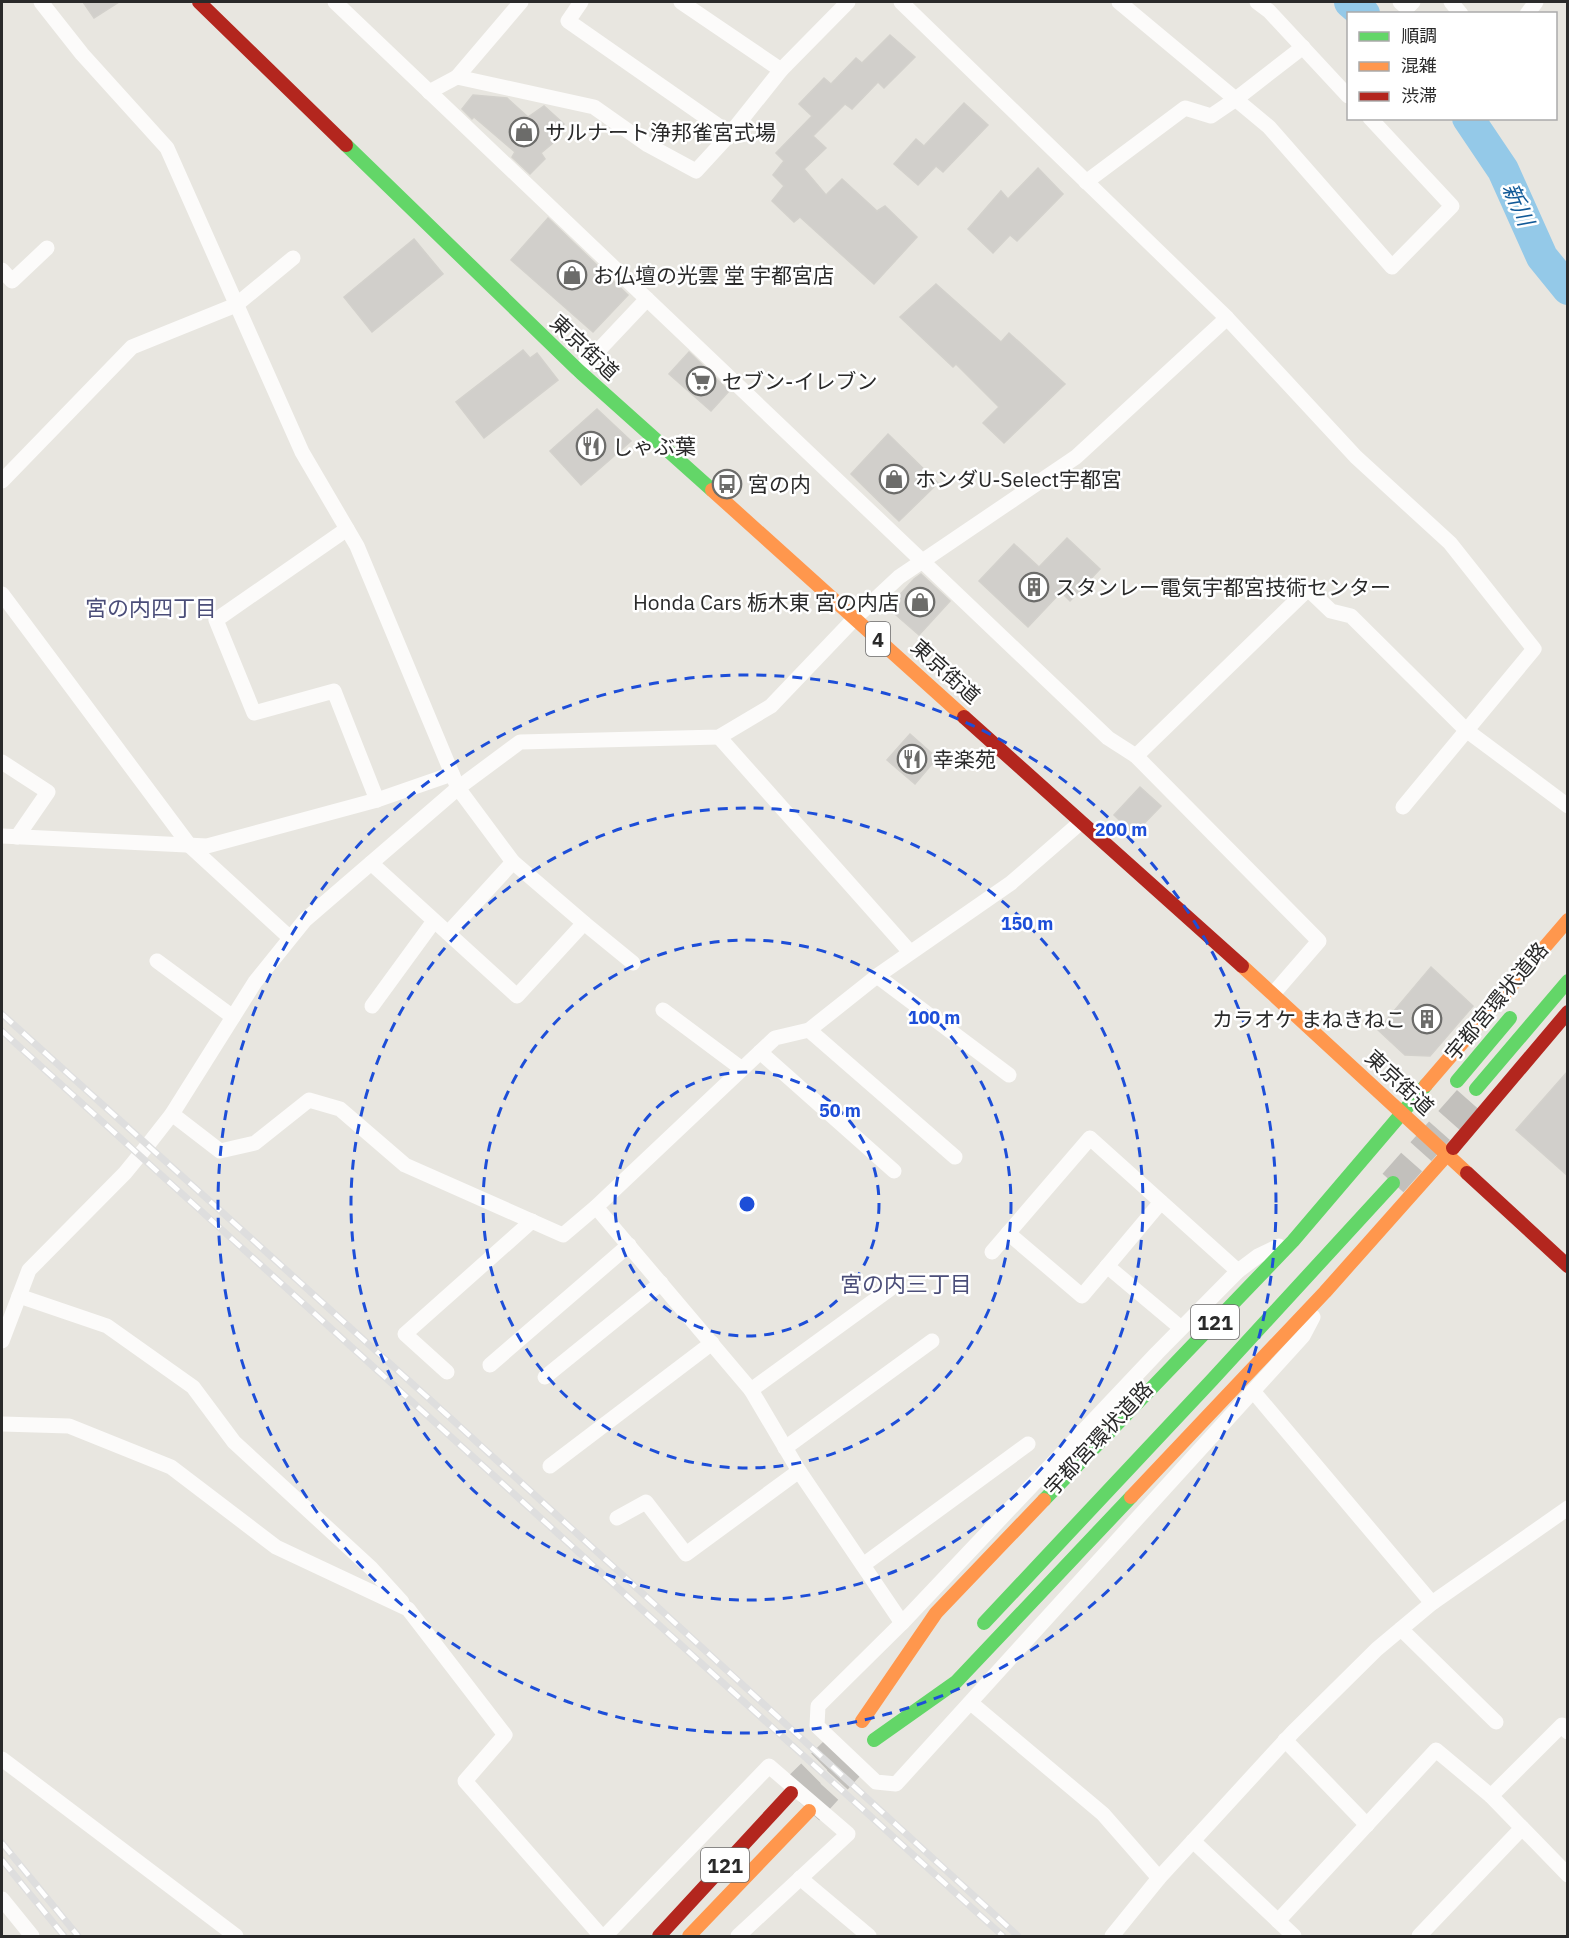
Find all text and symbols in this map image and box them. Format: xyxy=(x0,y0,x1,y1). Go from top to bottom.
legend xyxy=(1347,12,1557,120)
text: 順調 xyxy=(1401,24,1437,47)
text: 混雑 xyxy=(1401,54,1437,77)
text: 渋滞 xyxy=(1401,84,1437,107)
shop icon: サルナート浄邦雀宮式場 xyxy=(508,116,540,148)
place label: サルナート浄邦雀宮式場 xyxy=(545,118,776,146)
water label: 新川 xyxy=(1497,178,1542,232)
shop icon: お仏壇の光雲 堂 宇都宮店 xyxy=(556,259,588,291)
place label: お仏壇の光雲 堂 宇都宮店 xyxy=(593,261,834,289)
street label: 東京街道 xyxy=(545,308,625,386)
supermarket icon: セブン-イレブン xyxy=(685,365,717,397)
place label: セブン-イレブン xyxy=(722,367,877,395)
restaurant icon: しゃぶ葉 xyxy=(575,430,607,462)
place label: しゃぶ葉 xyxy=(612,432,696,460)
shop icon: ホンダU-Select宇都宮 xyxy=(878,463,910,495)
place label: ホンダU-Select宇都宮 xyxy=(915,465,1122,493)
bus stop icon: 宮の内 xyxy=(711,468,743,500)
place label: 宮の内 xyxy=(748,470,811,498)
building icon: スタンレー電気宇都宮技術センター xyxy=(1018,571,1050,603)
place label: スタンレー電気宇都宮技術センター xyxy=(1055,573,1391,601)
shop icon: Honda Cars 栃木東 宮の内店 xyxy=(904,586,936,618)
place label: Honda Cars 栃木東 宮の内店 xyxy=(633,588,899,616)
district label: 宮の内四丁目 xyxy=(85,593,217,622)
road number: 4 xyxy=(866,622,890,656)
street label: 東京街道 xyxy=(905,632,987,710)
restaurant icon: 幸楽苑 xyxy=(896,743,928,775)
place label: 幸楽苑 xyxy=(933,745,996,773)
text: 200 m xyxy=(1095,818,1147,841)
text: 150 m xyxy=(1001,912,1053,935)
street label: 宇都宮環状道路 xyxy=(1438,936,1554,1066)
building icon: カラオケ まねきねこ xyxy=(1411,1003,1443,1035)
place label: カラオケ まねきねこ xyxy=(1212,1005,1406,1033)
text: 100 m xyxy=(908,1006,960,1029)
street label: 東京街道 xyxy=(1360,1043,1440,1121)
text: 50 m xyxy=(819,1099,861,1122)
centre of rings xyxy=(737,1194,757,1214)
district label: 宮の内三丁目 xyxy=(840,1269,972,1298)
road number: 121 xyxy=(1191,1305,1239,1339)
street label: 宇都宮環状道路 xyxy=(1038,1375,1158,1501)
road number: 121 xyxy=(701,1848,749,1882)

